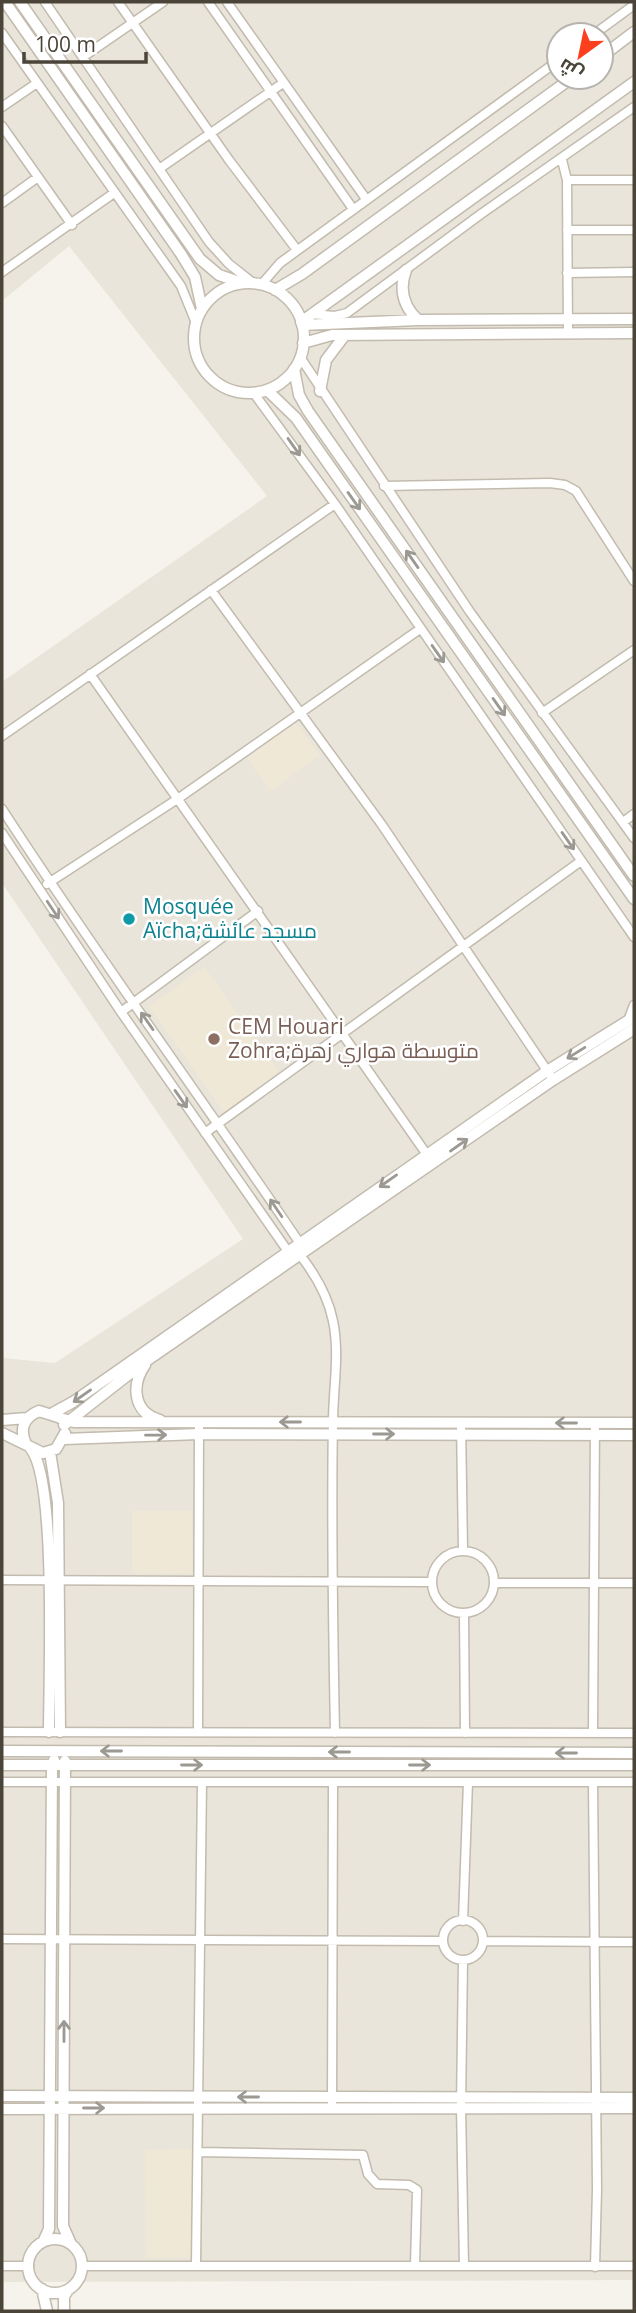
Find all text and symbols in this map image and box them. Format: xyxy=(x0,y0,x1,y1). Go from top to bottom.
scale bar xyxy=(24,21,147,65)
north arrow xyxy=(545,21,615,91)
text: 100 m xyxy=(35,30,96,58)
text: ش xyxy=(553,53,588,88)
one-way arrow xyxy=(287,437,302,456)
one-way arrow xyxy=(347,491,361,510)
one-way arrow xyxy=(405,550,419,569)
one-way arrow xyxy=(431,644,445,663)
one-way arrow xyxy=(492,697,506,716)
one-way arrow xyxy=(561,831,575,850)
place label: Mosquée Aïcha;مسجد عائشة xyxy=(143,892,317,944)
one-way arrow xyxy=(46,900,60,920)
marker: Mosquée Aïcha;مسجد عائشة xyxy=(121,911,137,927)
one-way arrow xyxy=(140,1012,154,1031)
place label: CEM Houari Zohra;متوسطة هواري زهرة xyxy=(228,1012,479,1067)
marker: CEM Houari Zohra;متوسطة هواري زهرة xyxy=(206,1031,222,1047)
one-way arrow xyxy=(567,1045,586,1060)
one-way arrow xyxy=(174,1088,188,1108)
one-way arrow xyxy=(449,1138,468,1152)
one-way arrow xyxy=(379,1174,398,1188)
one-way arrow xyxy=(269,1199,283,1218)
one-way arrow xyxy=(73,1389,92,1403)
one-way arrow xyxy=(278,1415,301,1429)
one-way arrow xyxy=(555,1416,578,1430)
one-way arrow xyxy=(372,1427,395,1441)
one-way arrow xyxy=(144,1428,167,1441)
one-way arrow xyxy=(100,1744,123,1758)
one-way arrow xyxy=(327,1745,350,1759)
one-way arrow xyxy=(555,1746,578,1759)
one-way arrow xyxy=(181,1758,204,1772)
one-way arrow xyxy=(408,1758,431,1772)
one-way arrow xyxy=(57,2020,71,2043)
one-way arrow xyxy=(236,2090,259,2104)
one-way arrow xyxy=(83,2101,106,2115)

